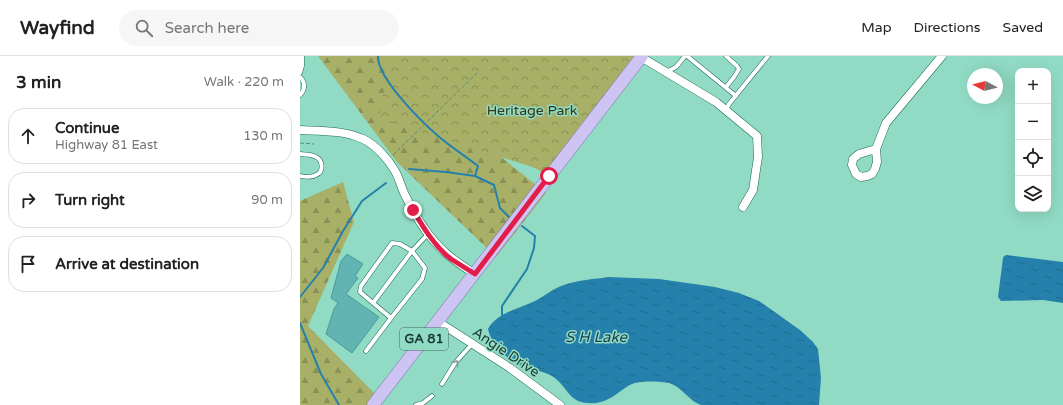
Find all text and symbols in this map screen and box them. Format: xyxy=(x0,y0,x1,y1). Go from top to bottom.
search box xyxy=(119,10,399,46)
text: Wayfind xyxy=(20,17,95,39)
icon: search xyxy=(133,17,155,39)
text: Search here xyxy=(165,19,249,37)
text: Map xyxy=(861,19,892,36)
text: Directions xyxy=(914,19,981,36)
text: Saved xyxy=(1003,19,1043,36)
north arrow xyxy=(967,68,1003,104)
map controls xyxy=(1015,68,1051,212)
button: + xyxy=(1015,68,1051,104)
text: 3 min xyxy=(16,72,61,93)
text: Walk · 220 m xyxy=(204,74,284,90)
park label: Heritage Park xyxy=(487,102,578,119)
button: − xyxy=(1015,104,1051,140)
text: Continue xyxy=(55,119,119,137)
icon: ahead xyxy=(17,125,39,147)
text: 130 m xyxy=(243,128,283,144)
text: Highway 81 East xyxy=(55,137,158,153)
button: locate xyxy=(1015,140,1051,176)
route start xyxy=(540,167,558,185)
button: layers xyxy=(1015,176,1051,212)
icon: right xyxy=(17,189,39,211)
text: Turn right xyxy=(55,191,125,209)
text: 90 m xyxy=(251,192,283,208)
route end xyxy=(404,201,422,219)
icon: arrive xyxy=(17,253,39,275)
text: Arrive at destination xyxy=(55,255,199,273)
street label: Angie Drive xyxy=(469,323,543,381)
road number: GA 81 xyxy=(400,328,448,350)
water label: S H Lake xyxy=(565,328,628,346)
one-way arrow xyxy=(451,360,458,368)

